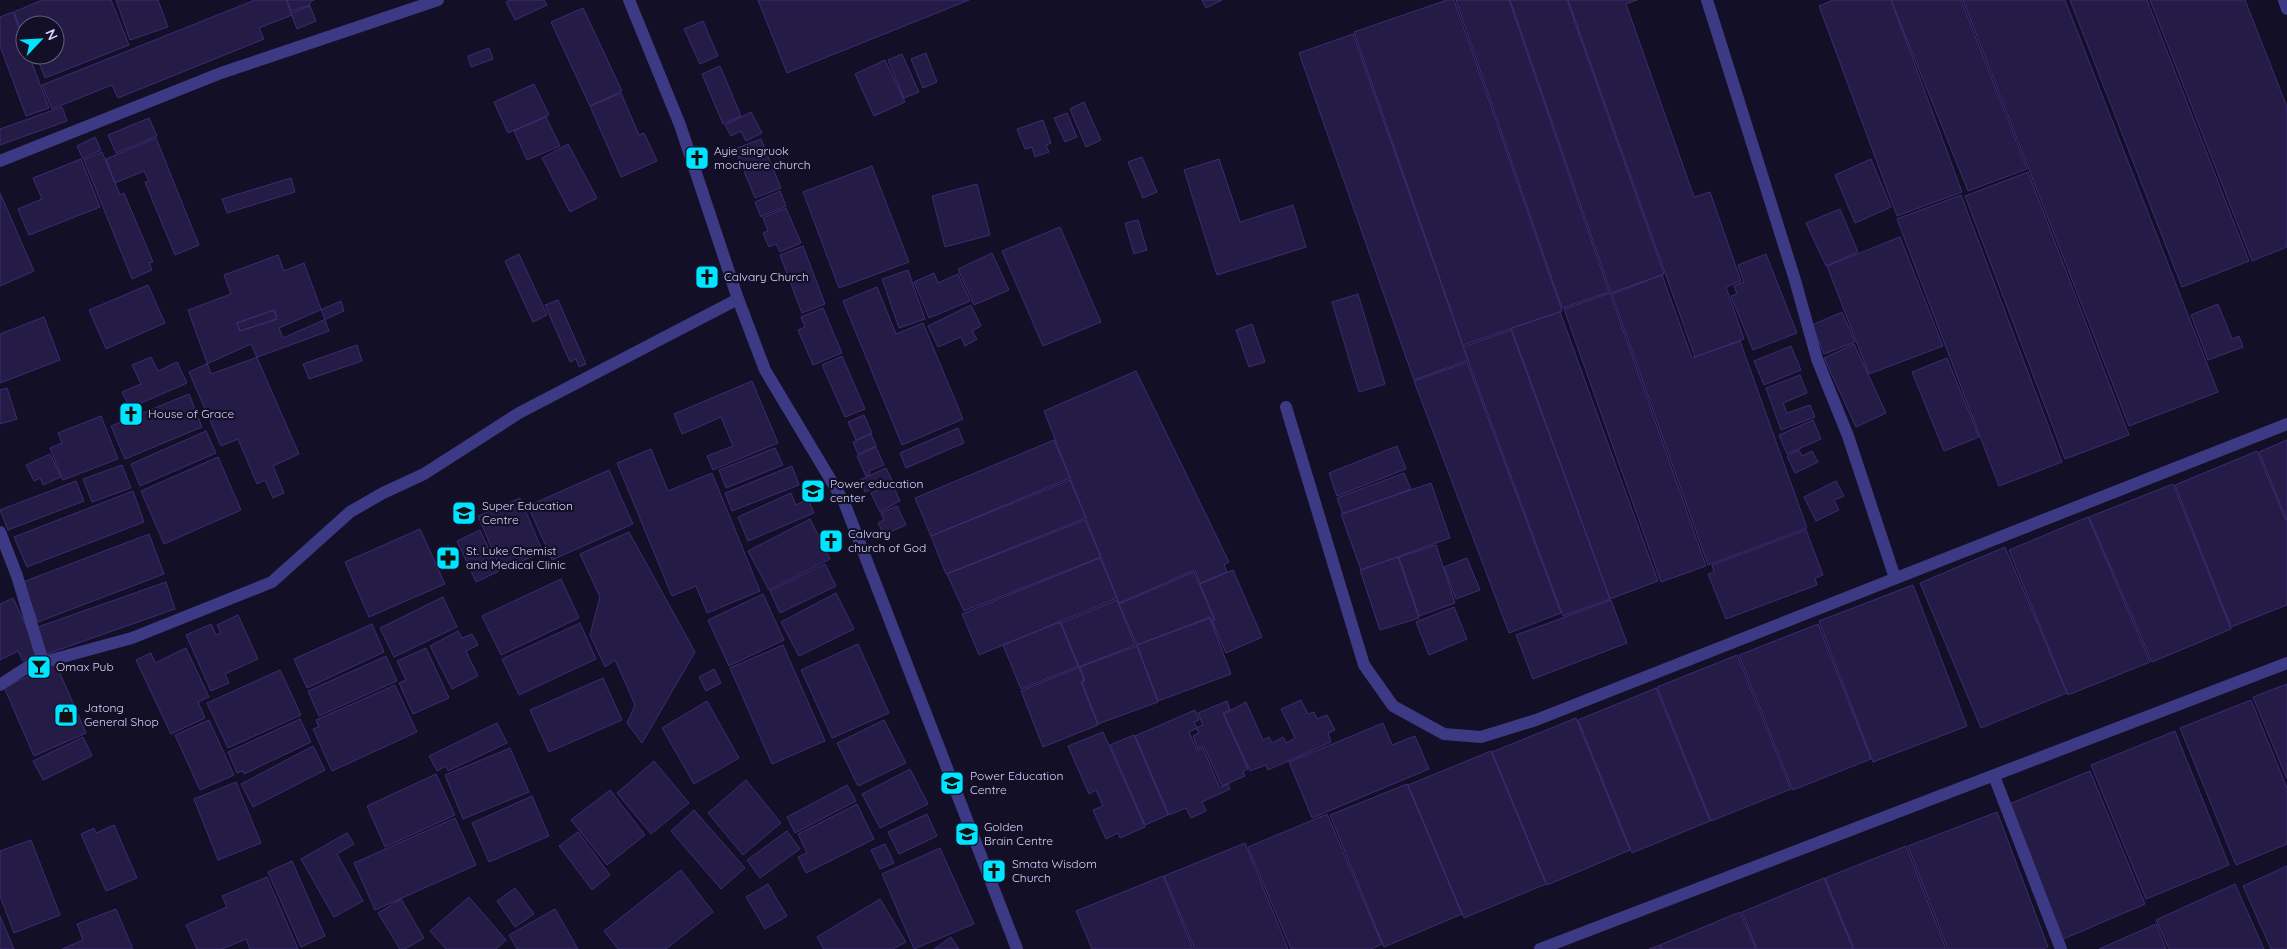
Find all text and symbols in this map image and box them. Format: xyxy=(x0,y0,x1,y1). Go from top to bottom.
north arrow xyxy=(15,15,65,65)
text: N xyxy=(41,26,62,43)
place label: Ayie singruok mochuere church xyxy=(714,143,811,172)
church icon: Ayie singruok mochuere church xyxy=(684,145,710,171)
church icon: Calvary Church xyxy=(694,264,720,290)
place label: Calvary Church xyxy=(724,269,809,284)
church icon: House of Grace xyxy=(118,401,144,427)
place label: House of Grace xyxy=(148,406,235,421)
place label: Power education center xyxy=(830,476,923,505)
school or university icon: Power education center xyxy=(800,478,826,504)
place label: Super Education Centre xyxy=(482,498,573,527)
school or university icon: Super Education Centre xyxy=(451,500,477,526)
place label: Calvary church of God xyxy=(848,526,926,555)
church icon: Calvary church of God xyxy=(818,528,844,554)
place label: St. Luke Chemist and Medical Clinic xyxy=(466,543,566,572)
pharmacy icon: St. Luke Chemist and Medical Clinic xyxy=(435,545,461,571)
bar icon: Omax Pub xyxy=(26,654,52,680)
place label: Omax Pub xyxy=(56,659,114,674)
place label: Jatong General Shop xyxy=(84,700,159,729)
shop icon: Jatong General Shop xyxy=(53,702,79,728)
place label: Power Education Centre xyxy=(970,768,1063,797)
school or university icon: Power Education Centre xyxy=(939,770,965,796)
place label: Golden Brain Centre xyxy=(984,819,1053,848)
school or university icon: Golden Brain Centre xyxy=(954,821,980,847)
place label: Smata Wisdom Church xyxy=(1012,856,1097,885)
church icon: Smata Wisdom Church xyxy=(981,858,1007,884)

